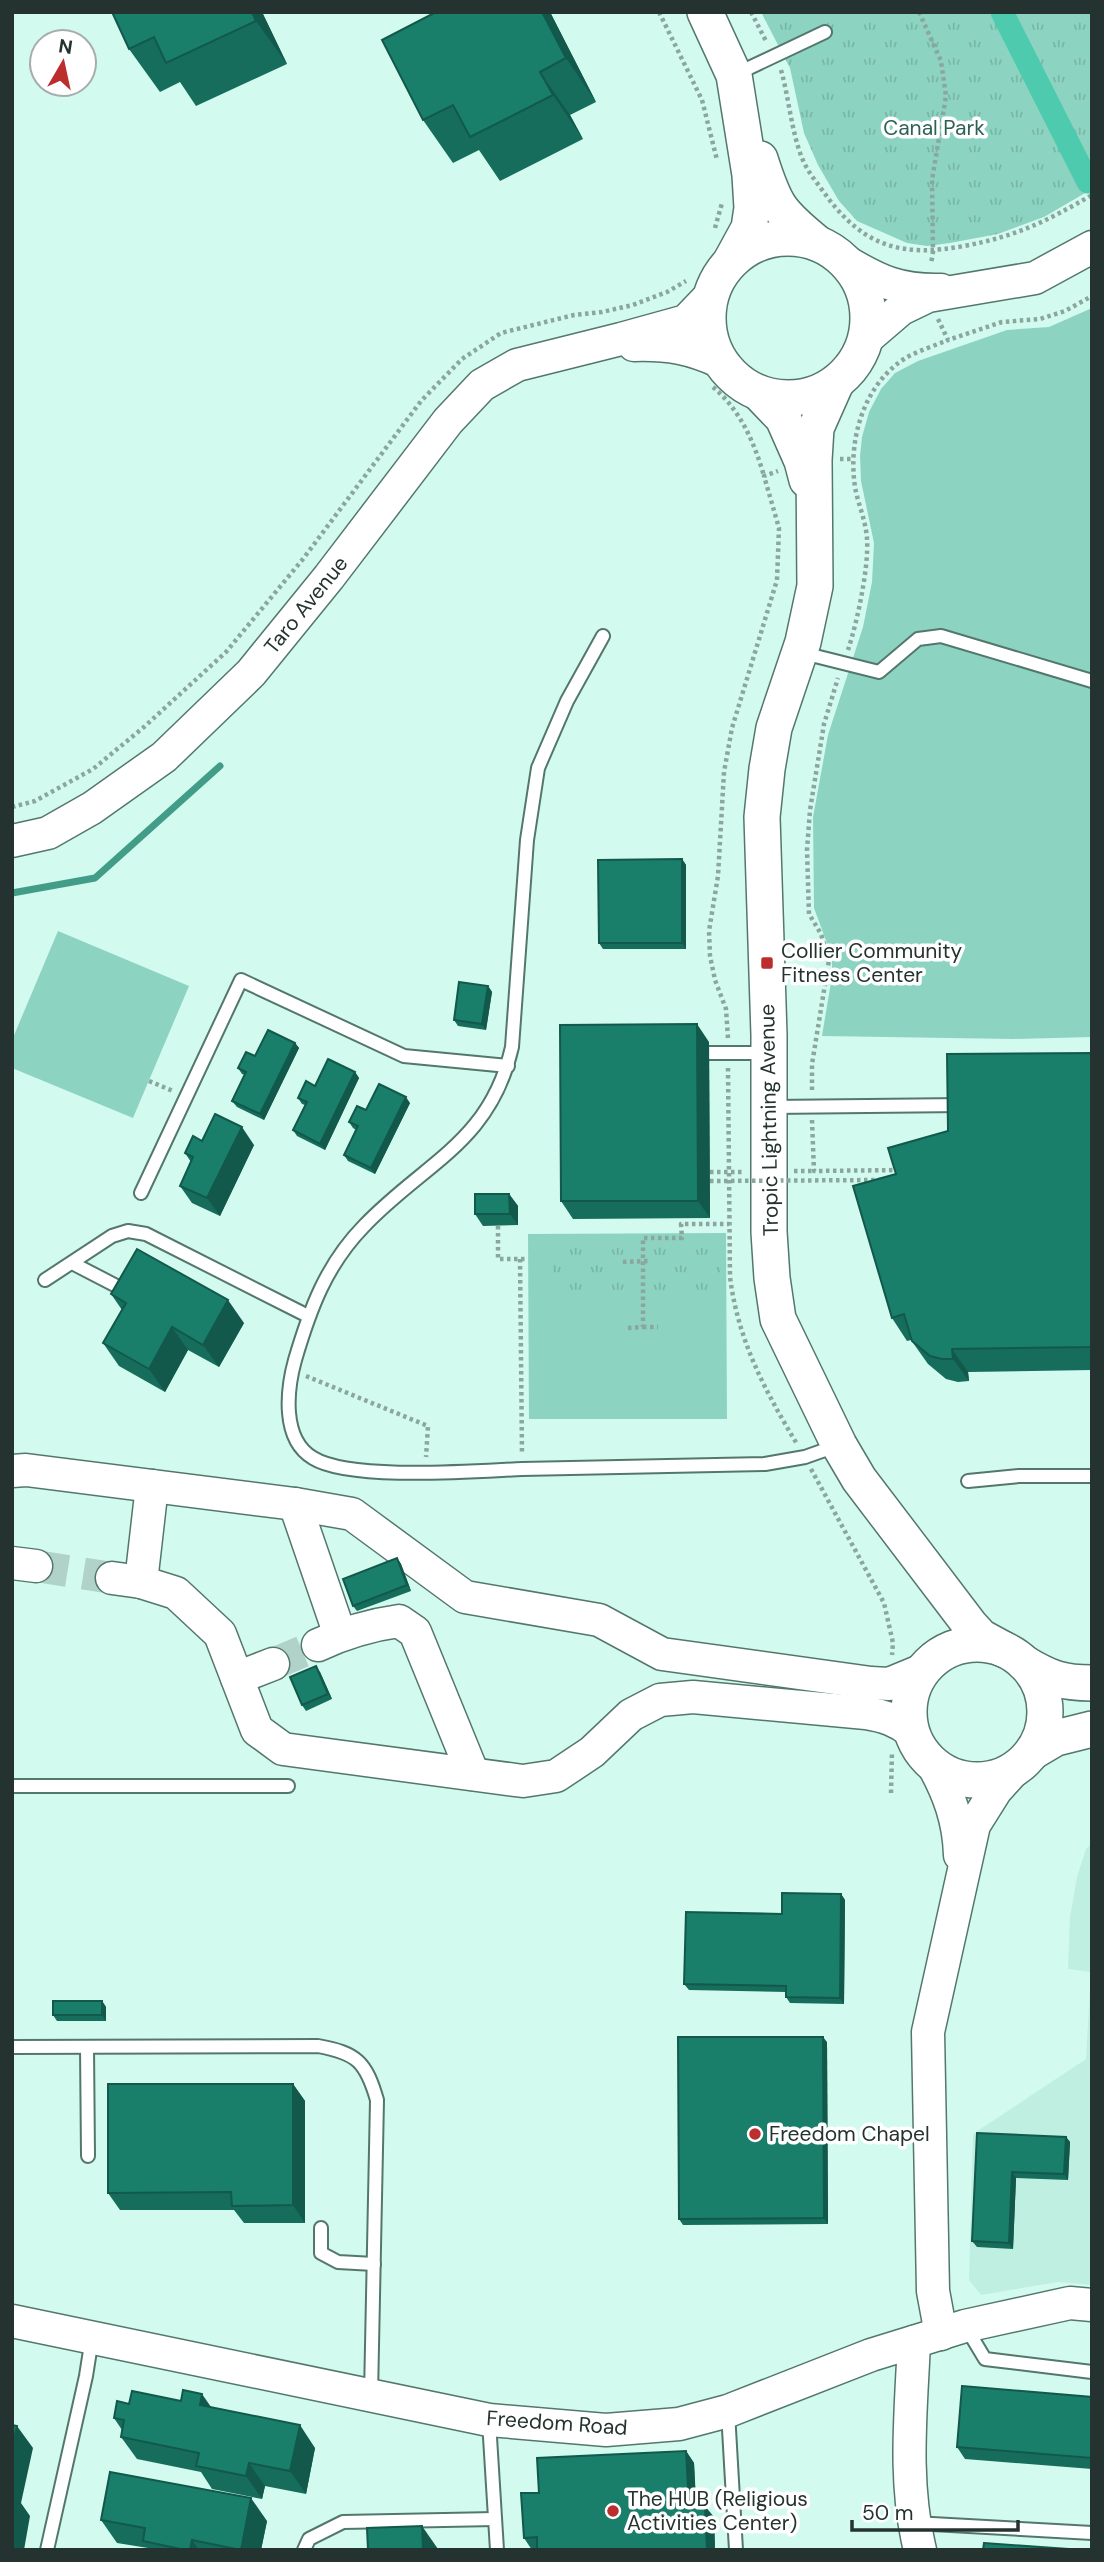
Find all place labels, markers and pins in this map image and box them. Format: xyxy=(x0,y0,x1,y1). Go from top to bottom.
place label: Collier Community Fitness Center xyxy=(781,937,962,989)
marker: Collier Community Fitness Center xyxy=(759,955,775,971)
place label: Freedom Chapel xyxy=(769,2120,930,2148)
marker: Freedom Chapel xyxy=(747,2126,763,2142)
place label: The HUB (Religious Activities Center) xyxy=(627,2485,808,2537)
marker: The HUB (Religious Activities Center) xyxy=(605,2503,621,2519)

